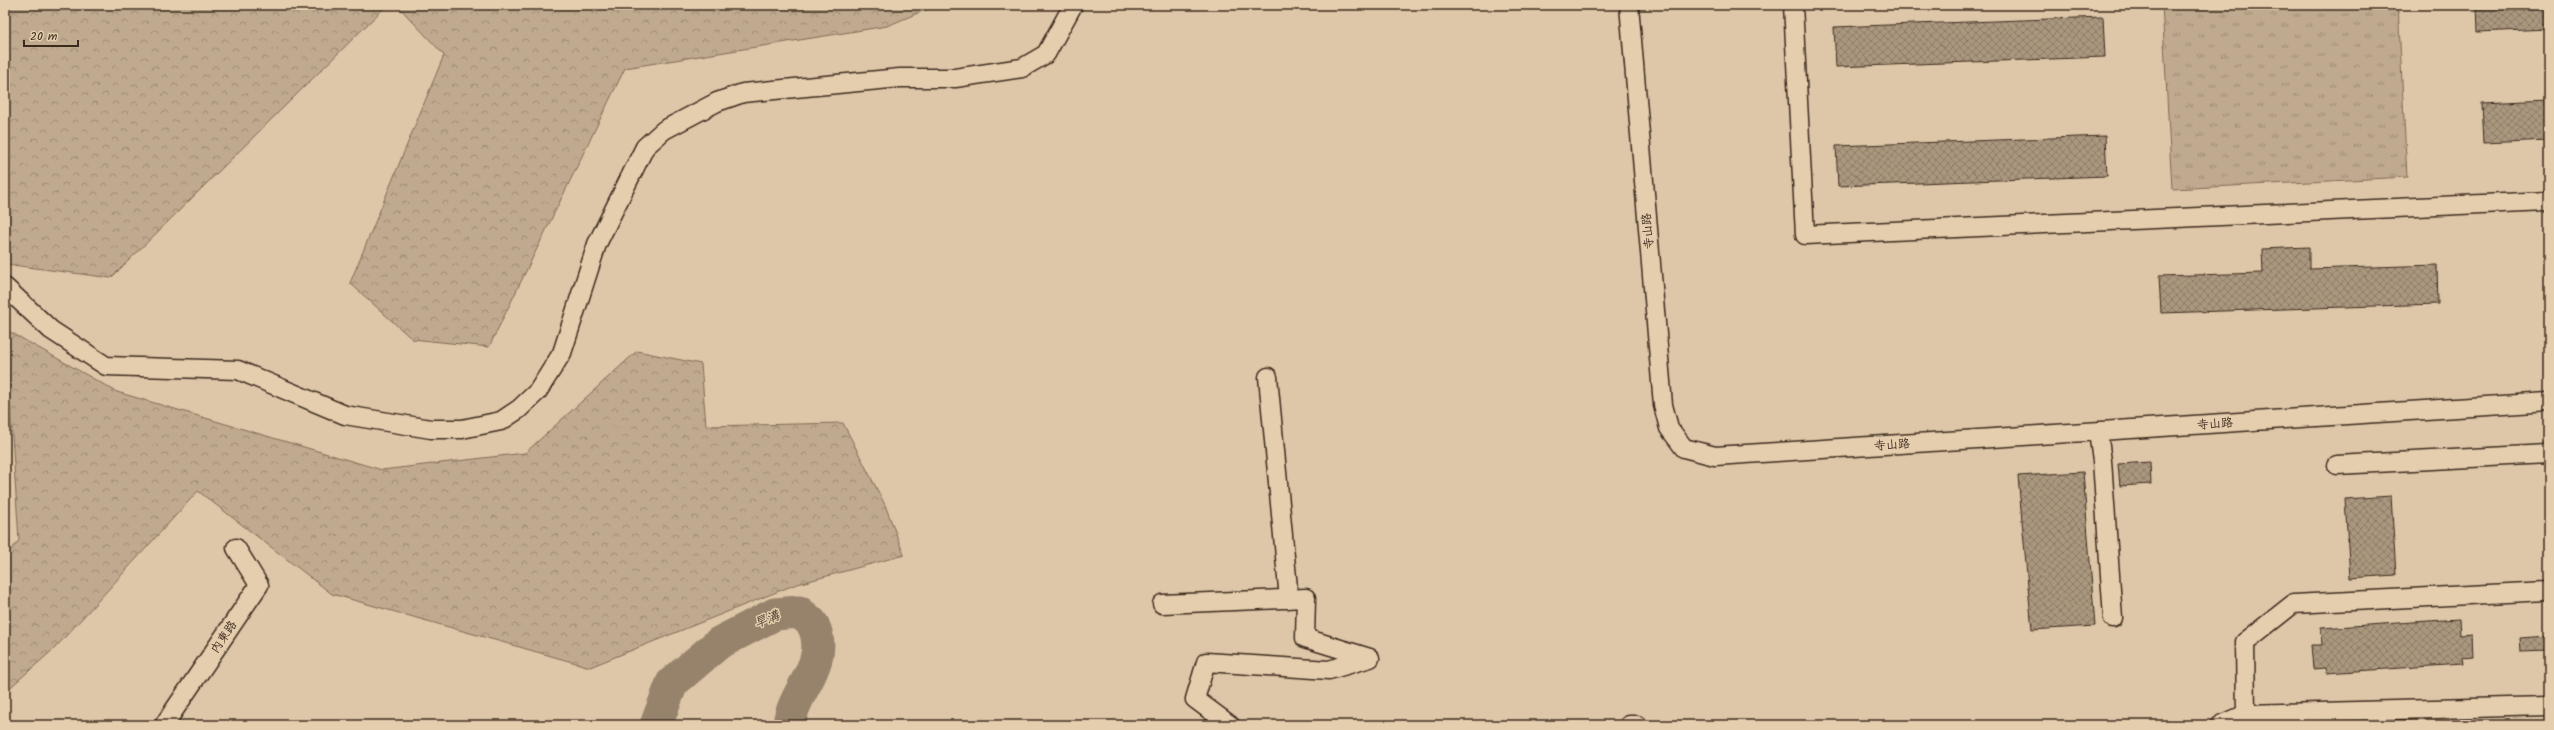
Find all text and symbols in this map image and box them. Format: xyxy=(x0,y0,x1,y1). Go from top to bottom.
scale bar xyxy=(24,22,78,48)
text: 20 m xyxy=(30,27,58,46)
street label: 寺山路 xyxy=(1637,212,1659,250)
street label: 寺山路 xyxy=(2196,413,2234,435)
street label: 寺山路 xyxy=(1873,434,1911,456)
water label: 旱溝 xyxy=(751,605,784,635)
street label: 內東路 xyxy=(206,617,242,657)

